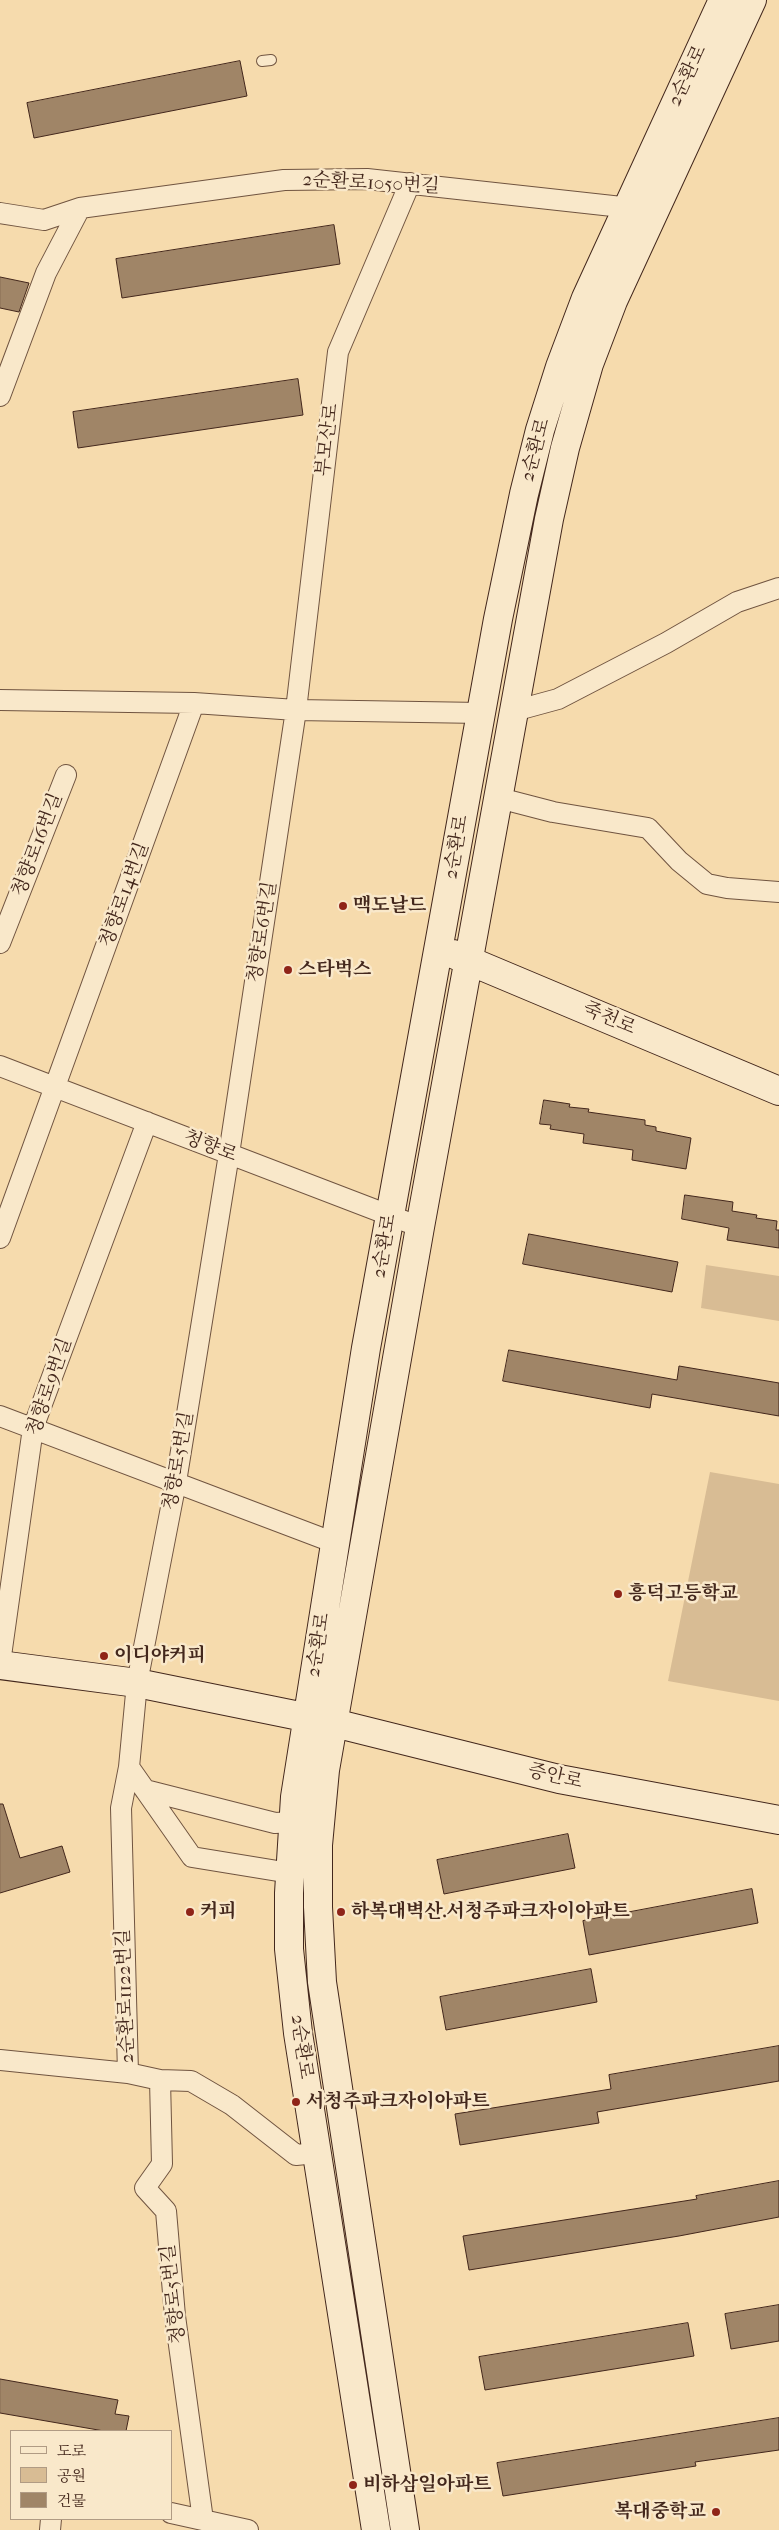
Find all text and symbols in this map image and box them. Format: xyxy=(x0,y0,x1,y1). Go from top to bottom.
street label: 2순환로 xyxy=(664,42,712,110)
street label: 2순환로1050번길 xyxy=(302,169,440,199)
street label: 부모산로 xyxy=(312,402,344,478)
street label: 2순환로 xyxy=(517,416,555,484)
street label: 청향로16번길 xyxy=(8,790,68,900)
street label: 2순환로 xyxy=(440,813,474,881)
street label: 청향로14번길 xyxy=(96,840,154,950)
street label: 청향로6번길 xyxy=(244,880,282,984)
place label: 맥도날드 xyxy=(353,895,426,917)
marker: 맥도날드 xyxy=(337,900,349,912)
place label: 스타벅스 xyxy=(298,959,371,981)
marker: 스타벅스 xyxy=(282,964,294,976)
street label: 죽천로 xyxy=(579,998,639,1040)
street label: 청향로 xyxy=(180,1126,240,1168)
street label: 2순환로 xyxy=(368,1212,402,1280)
street label: 청향로9번길 xyxy=(23,1335,77,1439)
street label: 청향로5번길 xyxy=(159,1410,199,1512)
place label: 흥덕고등학교 xyxy=(628,1583,738,1605)
marker: 흥덕고등학교 xyxy=(612,1588,624,1600)
street label: 2순환로 xyxy=(303,1611,335,1679)
place label: 이디야커피 xyxy=(114,1645,206,1667)
marker: 이디야커피 xyxy=(98,1650,110,1662)
street label: 증안로 xyxy=(526,1760,584,1794)
place label: 커피 xyxy=(200,1901,237,1923)
place label: 하복대벽산.서청주파크자이아파트 xyxy=(351,1901,630,1923)
marker: 커피 xyxy=(184,1906,196,1918)
marker: 하복대벽산.서청주파크자이아파트 xyxy=(335,1906,347,1918)
street label: 2순환로1122번길 xyxy=(112,1928,140,2064)
street label: 2순환로 xyxy=(285,2013,317,2081)
place label: 서청주파크자이아파트 xyxy=(306,2091,490,2113)
marker: 서청주파크자이아파트 xyxy=(290,2096,302,2108)
street label: 청향로5번길 xyxy=(157,2243,191,2345)
legend xyxy=(10,2430,172,2520)
text: 도로 xyxy=(57,2442,86,2460)
text: 공원 xyxy=(57,2467,86,2485)
place label: 비하삼일아파트 xyxy=(363,2474,491,2496)
marker: 비하삼일아파트 xyxy=(347,2479,359,2491)
text: 건물 xyxy=(57,2492,86,2510)
place label: 복대중학교 xyxy=(614,2501,706,2523)
marker: 복대중학교 xyxy=(710,2506,722,2518)

